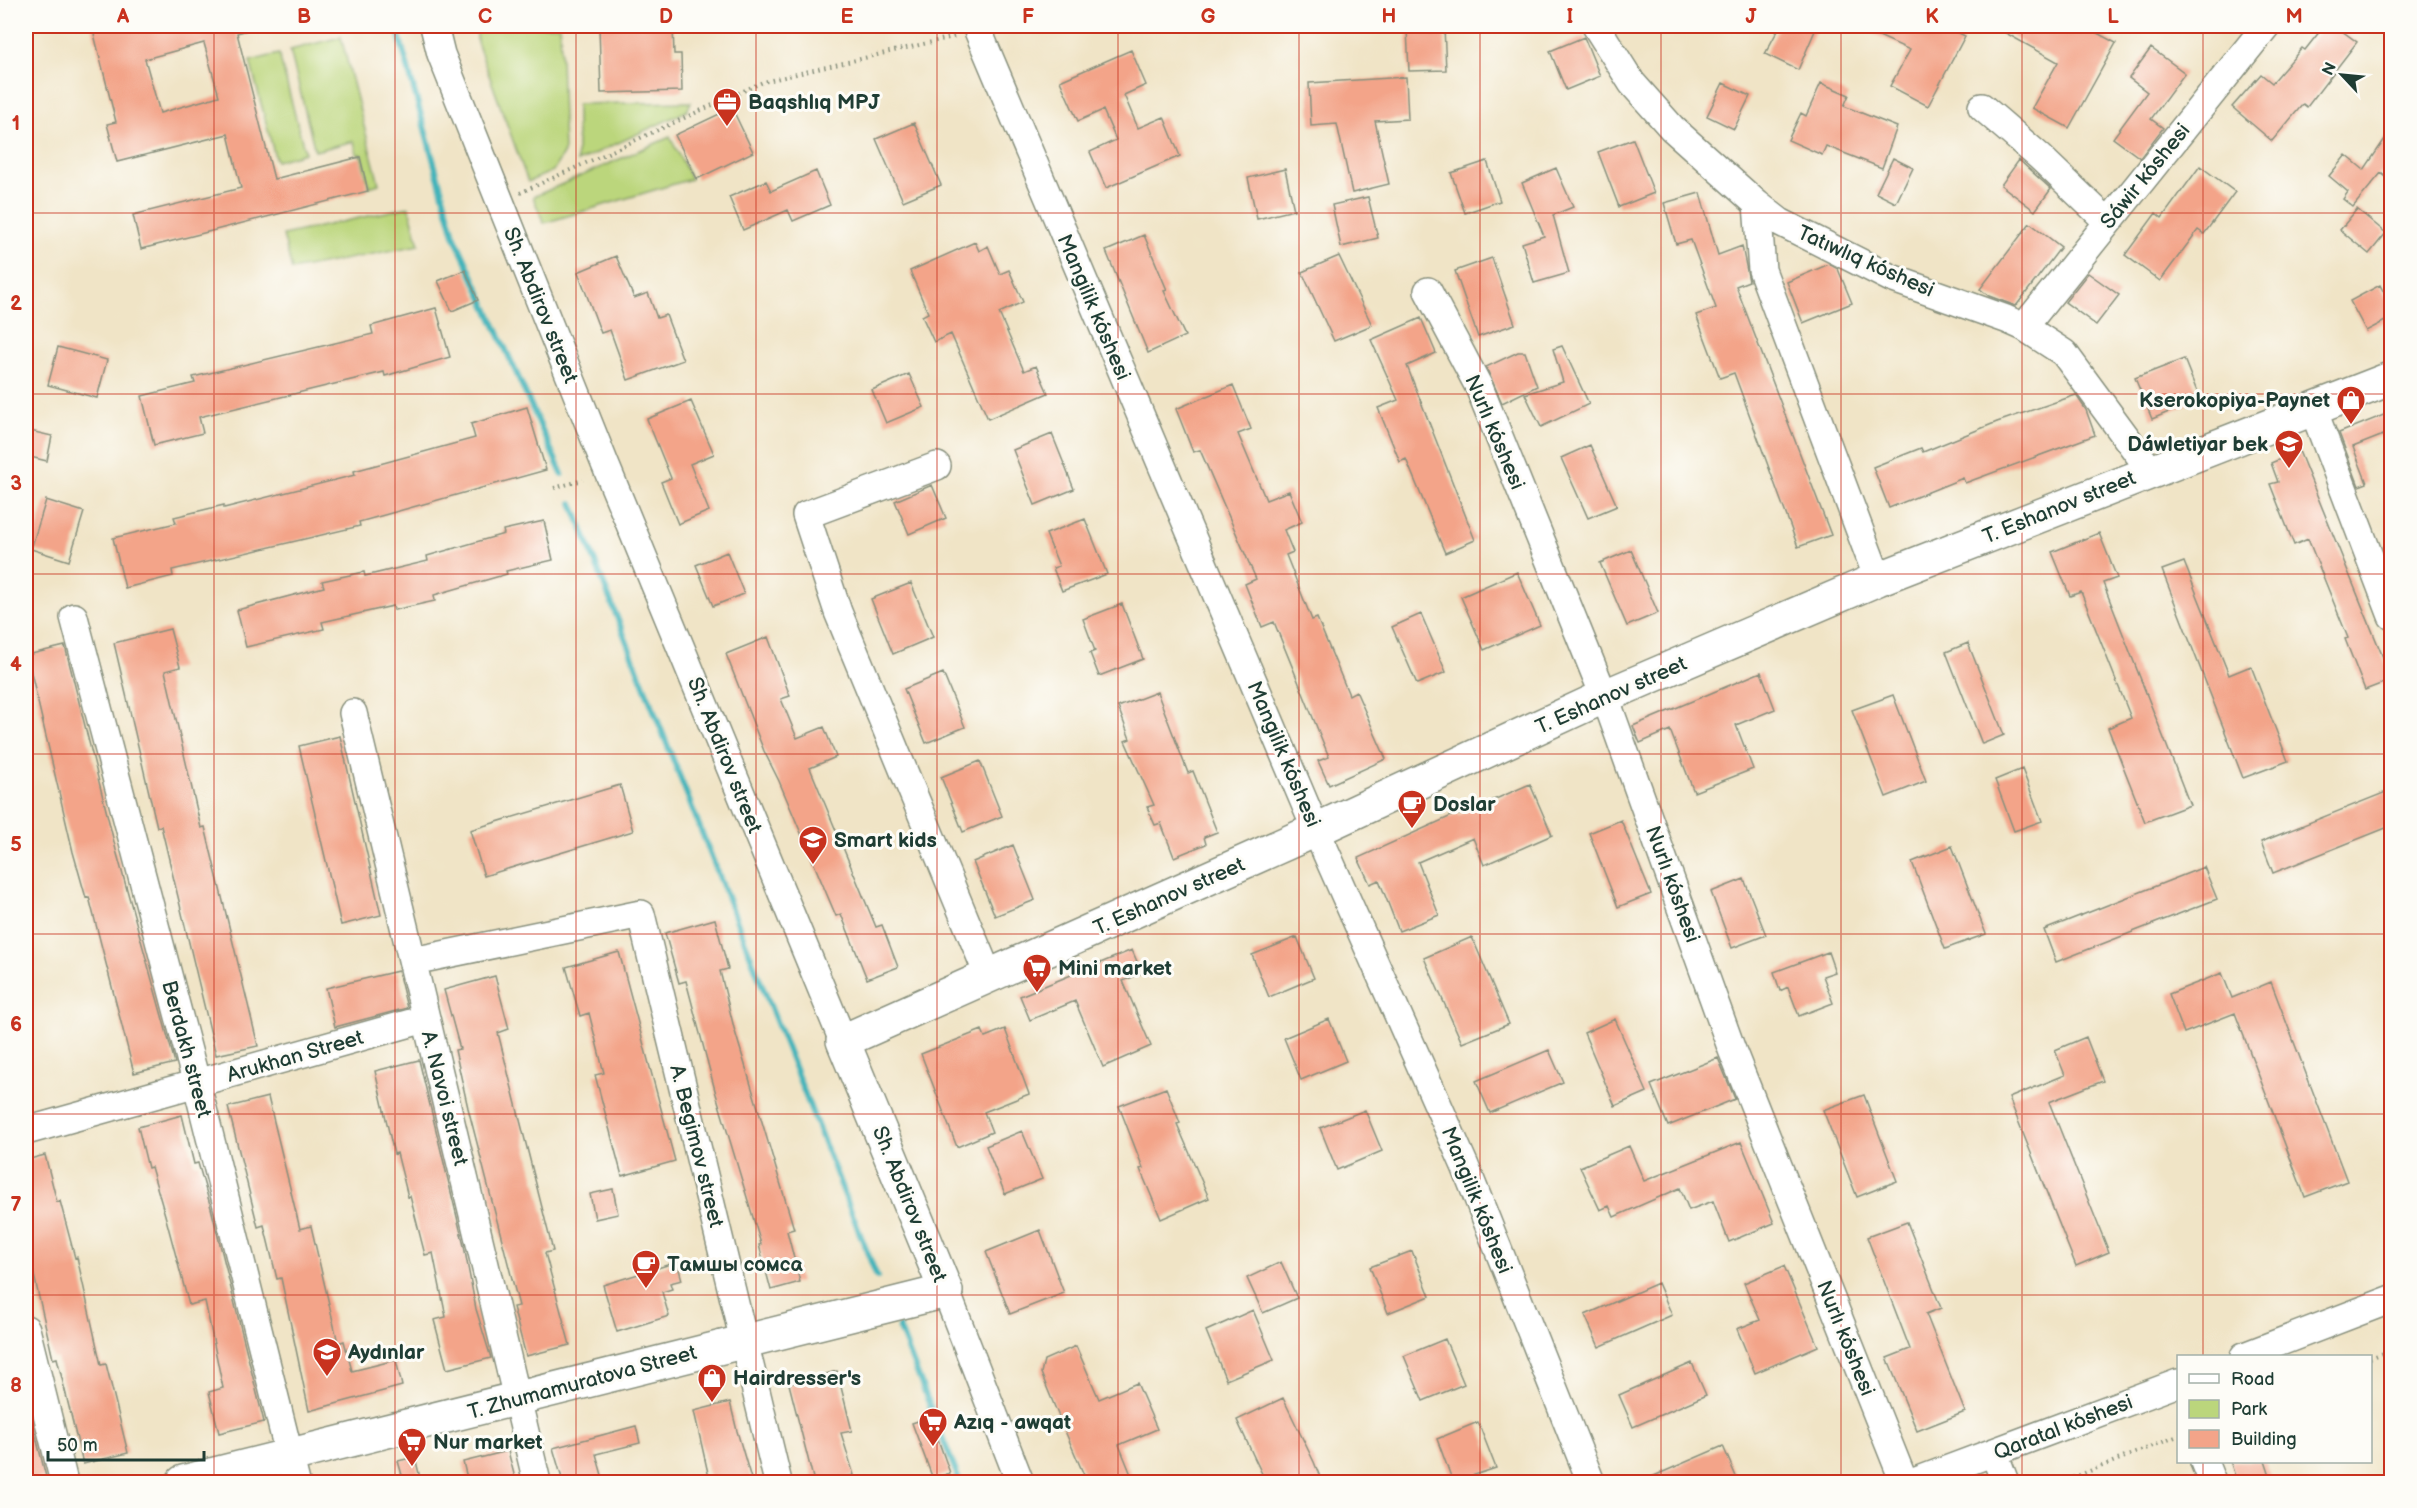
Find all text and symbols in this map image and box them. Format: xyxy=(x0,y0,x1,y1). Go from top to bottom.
text: A xyxy=(116,5,130,29)
text: B xyxy=(297,5,311,29)
text: C xyxy=(478,5,492,29)
text: D xyxy=(659,5,673,29)
text: E xyxy=(841,5,854,29)
text: F xyxy=(1022,5,1034,29)
text: G xyxy=(1201,5,1216,29)
text: H xyxy=(1382,5,1396,29)
text: I xyxy=(1567,5,1573,29)
text: J xyxy=(1746,5,1758,29)
text: K xyxy=(1925,5,1939,29)
text: L xyxy=(2107,5,2119,29)
text: M xyxy=(2285,5,2303,29)
north arrow xyxy=(2312,45,2372,105)
text: N xyxy=(2319,60,2341,79)
office icon: Baqshlıq MPJ xyxy=(711,86,743,128)
place label: Baqshlıq MPJ xyxy=(748,90,880,115)
text: 1 xyxy=(12,112,20,136)
street label: Sáwir kóshesi xyxy=(2095,119,2196,234)
street label: Tatıwlıq kóshesi xyxy=(1794,220,1938,303)
street label: Sh. Abdirov street xyxy=(498,224,583,387)
street label: Mangilik kóshesi xyxy=(1052,230,1136,384)
text: 2 xyxy=(10,292,22,316)
street label: Nurlı kóshesi xyxy=(1459,371,1530,493)
shop icon: Kserokopiya-Paynet xyxy=(2335,384,2367,426)
place label: Kserokopiya-Paynet xyxy=(2139,388,2330,413)
school or university icon: Dáwletiyar bek xyxy=(2273,428,2305,470)
place label: Dáwletiyar bek xyxy=(2127,432,2268,457)
street label: T. Eshanov street xyxy=(1979,465,2140,550)
text: 3 xyxy=(10,472,22,496)
street label: T. Eshanov street xyxy=(1532,651,1691,740)
text: 4 xyxy=(10,653,22,677)
street label: Sh. Abdirov street xyxy=(682,674,767,837)
street label: Mangilik kóshesi xyxy=(1242,677,1326,831)
cafe icon: Doslar xyxy=(1396,788,1428,830)
place label: Doslar xyxy=(1433,792,1496,817)
street label: Nurlı kóshesi xyxy=(1640,823,1705,946)
school or university icon: Smart kids xyxy=(797,824,829,866)
place label: Smart kids xyxy=(834,828,937,853)
text: 5 xyxy=(10,833,22,857)
street label: T. Eshanov street xyxy=(1090,852,1249,941)
supermarket icon: Mini market xyxy=(1021,952,1053,994)
place label: Mini market xyxy=(1058,956,1172,981)
street label: Berdakh street xyxy=(156,978,217,1121)
text: 6 xyxy=(10,1013,22,1037)
street label: Arukhan Street xyxy=(224,1025,367,1088)
street label: A. Navoi street xyxy=(416,1028,473,1169)
street label: A. Begimov street xyxy=(664,1062,729,1231)
street label: Sh. Abdirov street xyxy=(867,1123,952,1286)
street label: Mangilik kóshesi xyxy=(1436,1123,1517,1277)
text: 7 xyxy=(10,1193,22,1217)
cafe icon: Тамшы сомса xyxy=(630,1248,662,1290)
place label: Тамшы сомса xyxy=(667,1252,803,1277)
street label: Nurlı kóshesi xyxy=(1811,1277,1880,1399)
school or university icon: Aydınlar xyxy=(311,1336,343,1378)
place label: Aydınlar xyxy=(347,1340,425,1365)
street label: T. Zhumamuratova Street xyxy=(465,1340,700,1425)
legend xyxy=(2177,1355,2372,1463)
shop icon: Hairdresser's xyxy=(696,1362,728,1404)
place label: Hairdresser's xyxy=(733,1366,861,1391)
text: Road xyxy=(2231,1369,2275,1390)
text: 8 xyxy=(10,1374,22,1398)
street label: Qaratal kóshesi xyxy=(1990,1389,2136,1465)
text: Park xyxy=(2231,1399,2267,1420)
supermarket icon: Azıq - awqat xyxy=(917,1406,949,1448)
place label: Azıq - awqat xyxy=(953,1410,1071,1435)
scale bar xyxy=(48,1424,204,1462)
supermarket icon: Nur market xyxy=(396,1426,428,1468)
text: Building xyxy=(2231,1429,2297,1450)
place label: Nur market xyxy=(433,1430,543,1455)
text: 50 m xyxy=(57,1435,98,1456)

